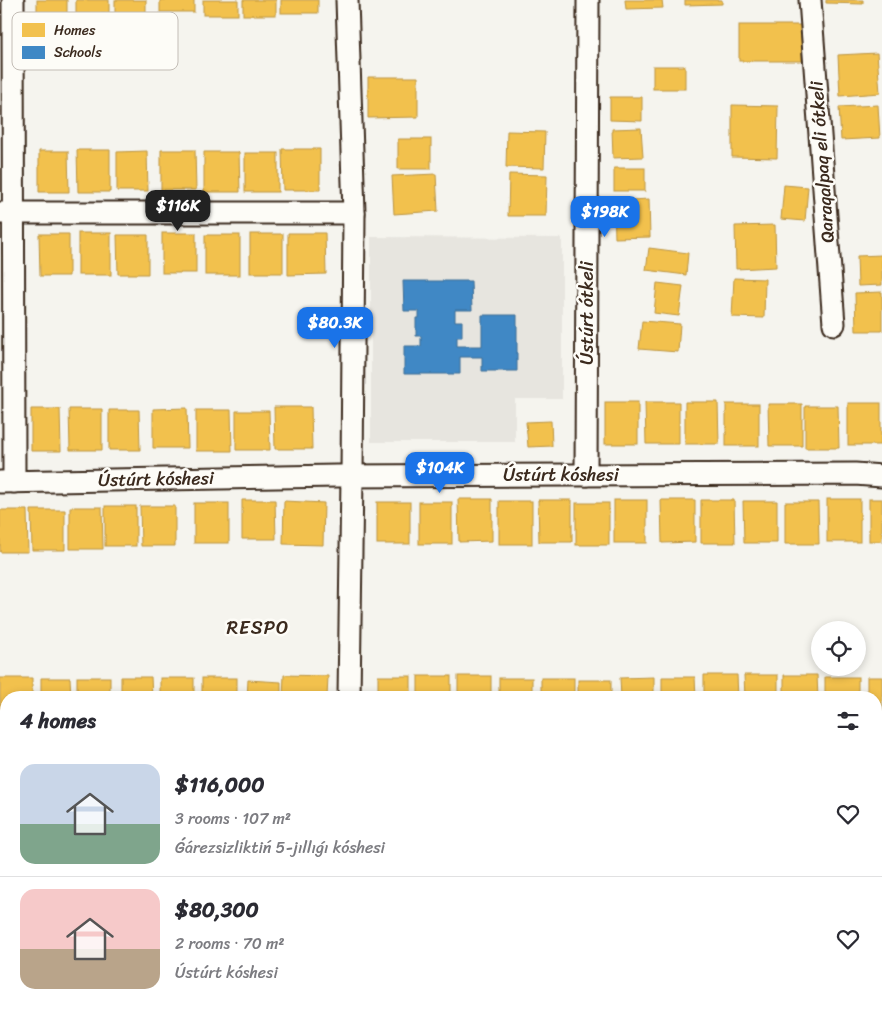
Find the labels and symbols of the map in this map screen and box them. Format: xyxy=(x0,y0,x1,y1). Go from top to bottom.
legend xyxy=(12,12,178,70)
text: Homes xyxy=(54,18,96,43)
text: Schools xyxy=(54,40,102,65)
street label: Qaraqalpaq eli ótkeli xyxy=(800,79,844,244)
pin: $116K xyxy=(143,190,213,232)
pin: $198K xyxy=(570,196,640,238)
street label: Ústúrt ótkeli xyxy=(571,260,603,365)
pin: $80.3K xyxy=(294,306,376,349)
pin: $104K xyxy=(405,452,475,494)
street label: Ústúrt kóshesi xyxy=(503,459,620,491)
street label: Ústúrt kóshesi xyxy=(98,462,215,496)
district label: RESPO xyxy=(227,611,289,644)

